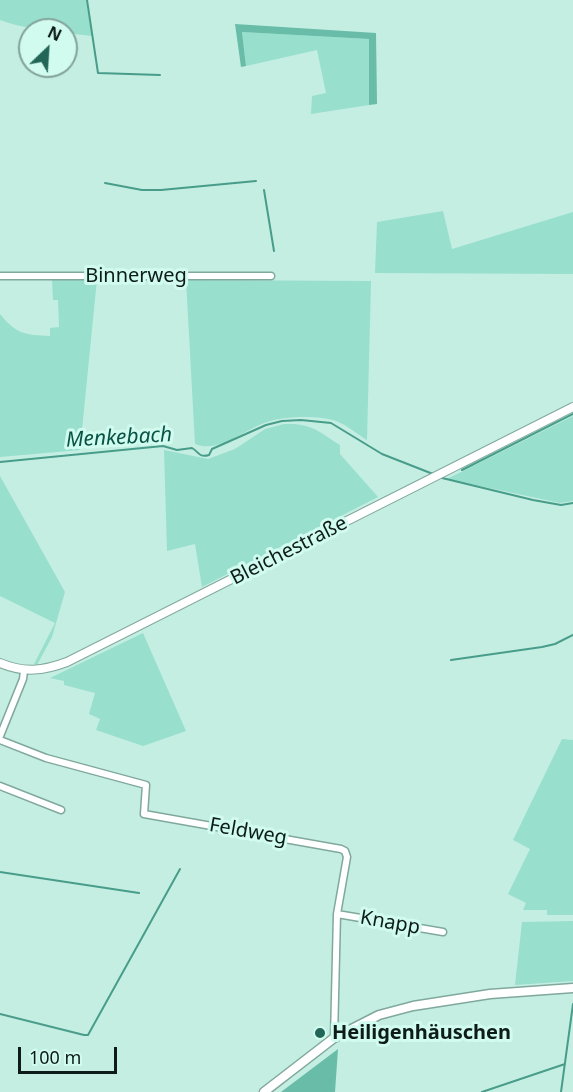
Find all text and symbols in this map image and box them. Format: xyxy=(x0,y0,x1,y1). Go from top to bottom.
north arrow xyxy=(18,18,78,78)
text: N xyxy=(44,21,65,46)
street label: Binnerweg xyxy=(85,264,187,288)
water label: Menkebach xyxy=(65,423,173,453)
street label: Bleichestraße xyxy=(227,511,351,591)
street label: Feldweg xyxy=(207,813,289,851)
street label: Knapp xyxy=(358,906,422,940)
place label: Heiligenhäuschen xyxy=(332,1021,511,1045)
marker: Heiligenhäuschen xyxy=(313,1026,327,1040)
scale bar xyxy=(21,1035,120,1073)
text: 100 m xyxy=(29,1045,81,1069)

